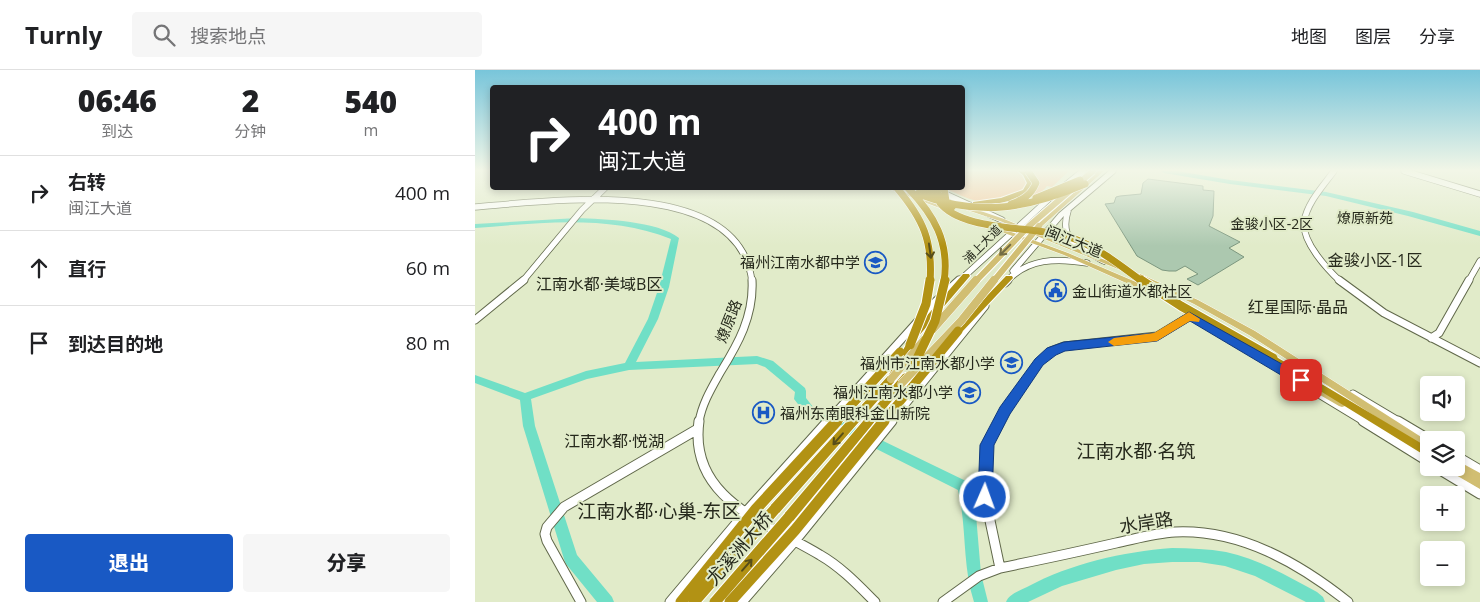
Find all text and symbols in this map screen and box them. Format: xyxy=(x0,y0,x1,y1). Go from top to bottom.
search box xyxy=(132,12,482,57)
text: Turnly xyxy=(25,18,102,51)
icon: search xyxy=(150,21,178,49)
text: 搜索地点 xyxy=(190,23,266,49)
text: 地图 xyxy=(1291,24,1327,48)
text: 图层 xyxy=(1355,24,1391,48)
text: 分享 xyxy=(1419,24,1455,48)
text: 06:46 xyxy=(78,80,157,121)
text: 2 xyxy=(242,80,259,121)
text: 540 xyxy=(344,81,397,122)
text: 400 m xyxy=(598,98,702,145)
icon: right xyxy=(515,105,580,170)
text: m xyxy=(363,119,378,141)
text: 到达 xyxy=(101,120,133,142)
text: 分钟 xyxy=(235,120,267,142)
text: 闽江大道 xyxy=(598,145,686,175)
text: 右转 xyxy=(68,169,106,195)
icon: right xyxy=(25,179,53,207)
text: 400 m xyxy=(395,180,450,206)
text: 闽江大道 xyxy=(68,197,132,219)
district label: 燎原新苑 xyxy=(1337,208,1393,227)
district label: 金骏小区-2区 xyxy=(1231,214,1313,233)
street label: 闽江大道 xyxy=(1042,220,1106,262)
street label: 浦上大道 xyxy=(959,221,1005,267)
one-way arrow xyxy=(926,243,936,259)
one-way arrow xyxy=(999,244,1011,257)
district label: 金骏小区-1区 xyxy=(1328,249,1422,271)
school or university icon: 福州江南水都中学 xyxy=(864,250,888,274)
place label: 福州江南水都中学 xyxy=(740,252,860,272)
icon: ahead xyxy=(25,254,53,282)
text: 60 m xyxy=(406,255,450,281)
text: 直行 xyxy=(68,256,106,282)
district label: 江南水都·美域B区 xyxy=(536,273,662,295)
public building icon: 金山街道水都社区 xyxy=(1044,279,1068,303)
place label: 金山街道水都社区 xyxy=(1072,281,1192,301)
street label: 燎原路 xyxy=(710,296,746,346)
district label: 红星国际·晶品 xyxy=(1248,296,1348,318)
icon: arrive xyxy=(25,329,53,357)
text: 80 m xyxy=(406,330,450,356)
text: 到达目的地 xyxy=(68,331,163,357)
school or university icon: 福州市江南水都小学 xyxy=(999,351,1023,375)
place label: 福州市江南水都小学 xyxy=(860,353,995,373)
pin xyxy=(1280,359,1322,401)
icon: arrive xyxy=(1287,366,1315,394)
map controls xyxy=(1420,376,1465,586)
button: sound xyxy=(1420,376,1465,421)
school or university icon: 福州江南水都小学 xyxy=(957,380,981,404)
place label: 福州江南水都小学 xyxy=(833,382,953,402)
hospital icon: 福州东南眼科金山新院 xyxy=(752,401,776,425)
place label: 福州东南眼科金山新院 xyxy=(780,403,930,423)
district label: 江南水都·悦湖 xyxy=(564,430,664,452)
button: layers xyxy=(1420,431,1465,476)
one-way arrow xyxy=(832,432,844,445)
district label: 江南水都·名筑 xyxy=(1077,438,1196,464)
position arrow xyxy=(958,470,1010,522)
button: + xyxy=(1420,486,1465,531)
district label: 江南水都·心巢-东区 xyxy=(577,498,741,524)
street label: 尤溪洲大桥 xyxy=(700,506,778,590)
street label: 水岸路 xyxy=(1117,506,1175,538)
button: 退出 xyxy=(25,534,233,592)
button: 分享 xyxy=(243,534,450,592)
button: − xyxy=(1420,541,1465,586)
one-way arrow xyxy=(741,559,753,572)

